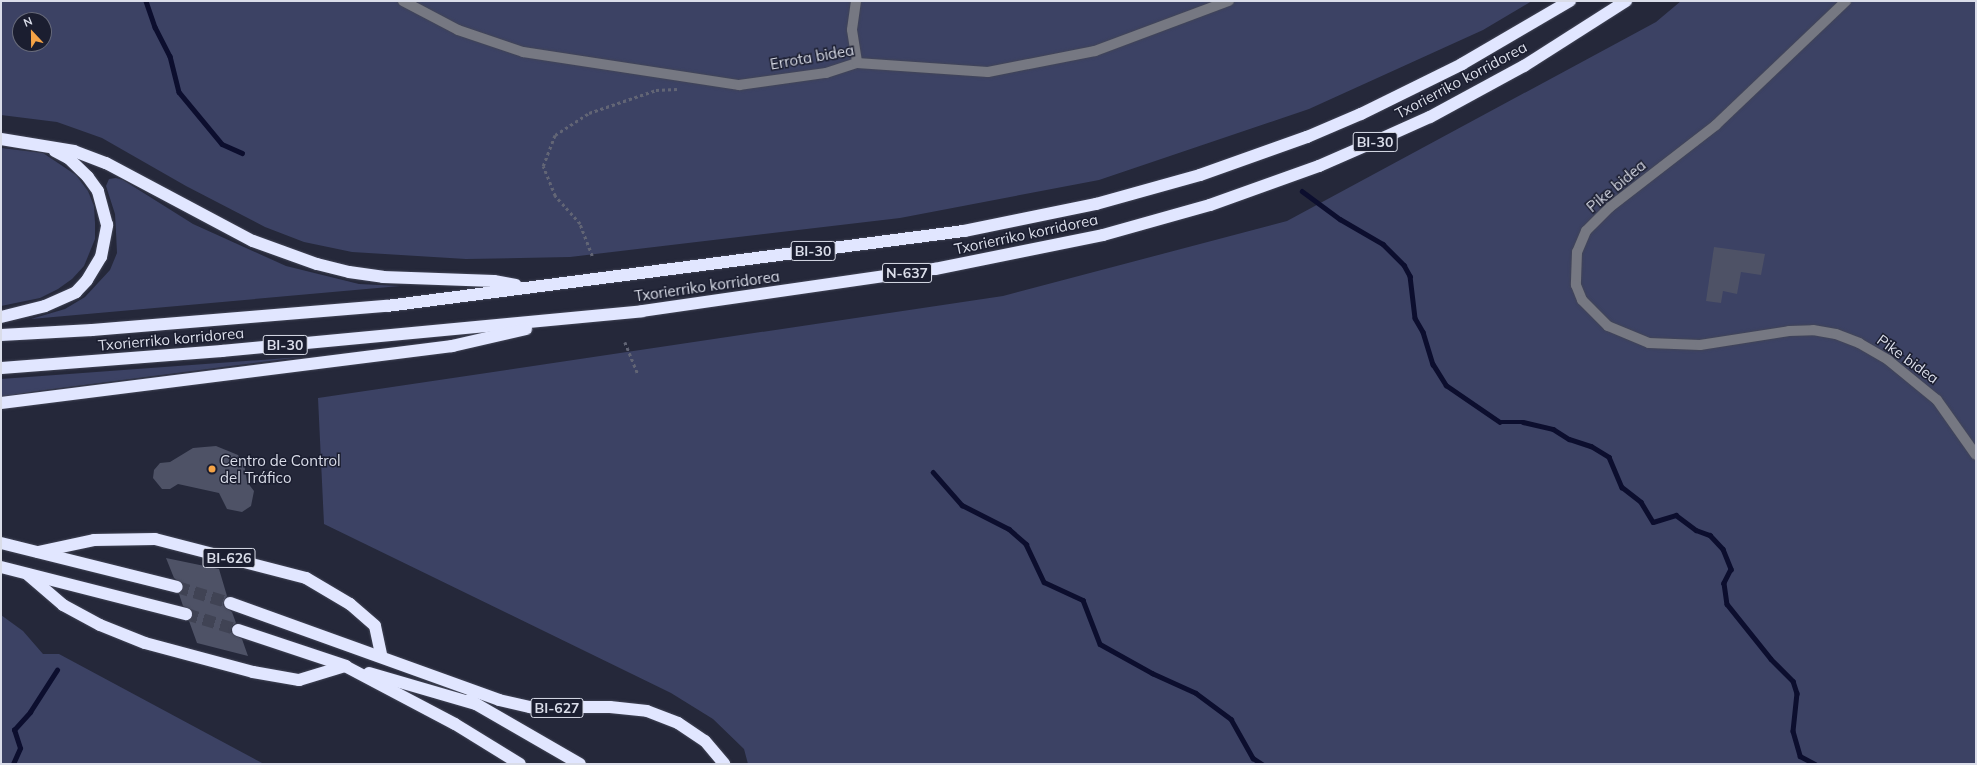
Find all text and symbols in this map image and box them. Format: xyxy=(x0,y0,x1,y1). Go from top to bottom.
north arrow xyxy=(12,12,52,52)
text: N xyxy=(21,14,34,30)
street label: Txorierriko korridorea xyxy=(1392,38,1530,122)
street label: Errota bidea xyxy=(769,41,855,73)
road number: BI-30 xyxy=(1352,130,1398,154)
street label: Pike bidea xyxy=(1583,156,1649,216)
street label: Txorierriko korridorea xyxy=(952,210,1100,258)
road number: BI-30 xyxy=(790,239,836,263)
road number: N-637 xyxy=(882,261,932,285)
street label: Txorierriko korridorea xyxy=(633,267,781,305)
street label: Txorierriko korridorea xyxy=(97,324,245,354)
street label: Pike bidea xyxy=(1874,331,1942,387)
road number: BI-30 xyxy=(262,333,308,357)
place label: Centro de Control del Tráfico xyxy=(220,451,341,486)
marker: Centro de Control del Tráfico xyxy=(207,464,217,474)
road number: BI-626 xyxy=(202,546,256,570)
road number: BI-627 xyxy=(530,696,584,720)

